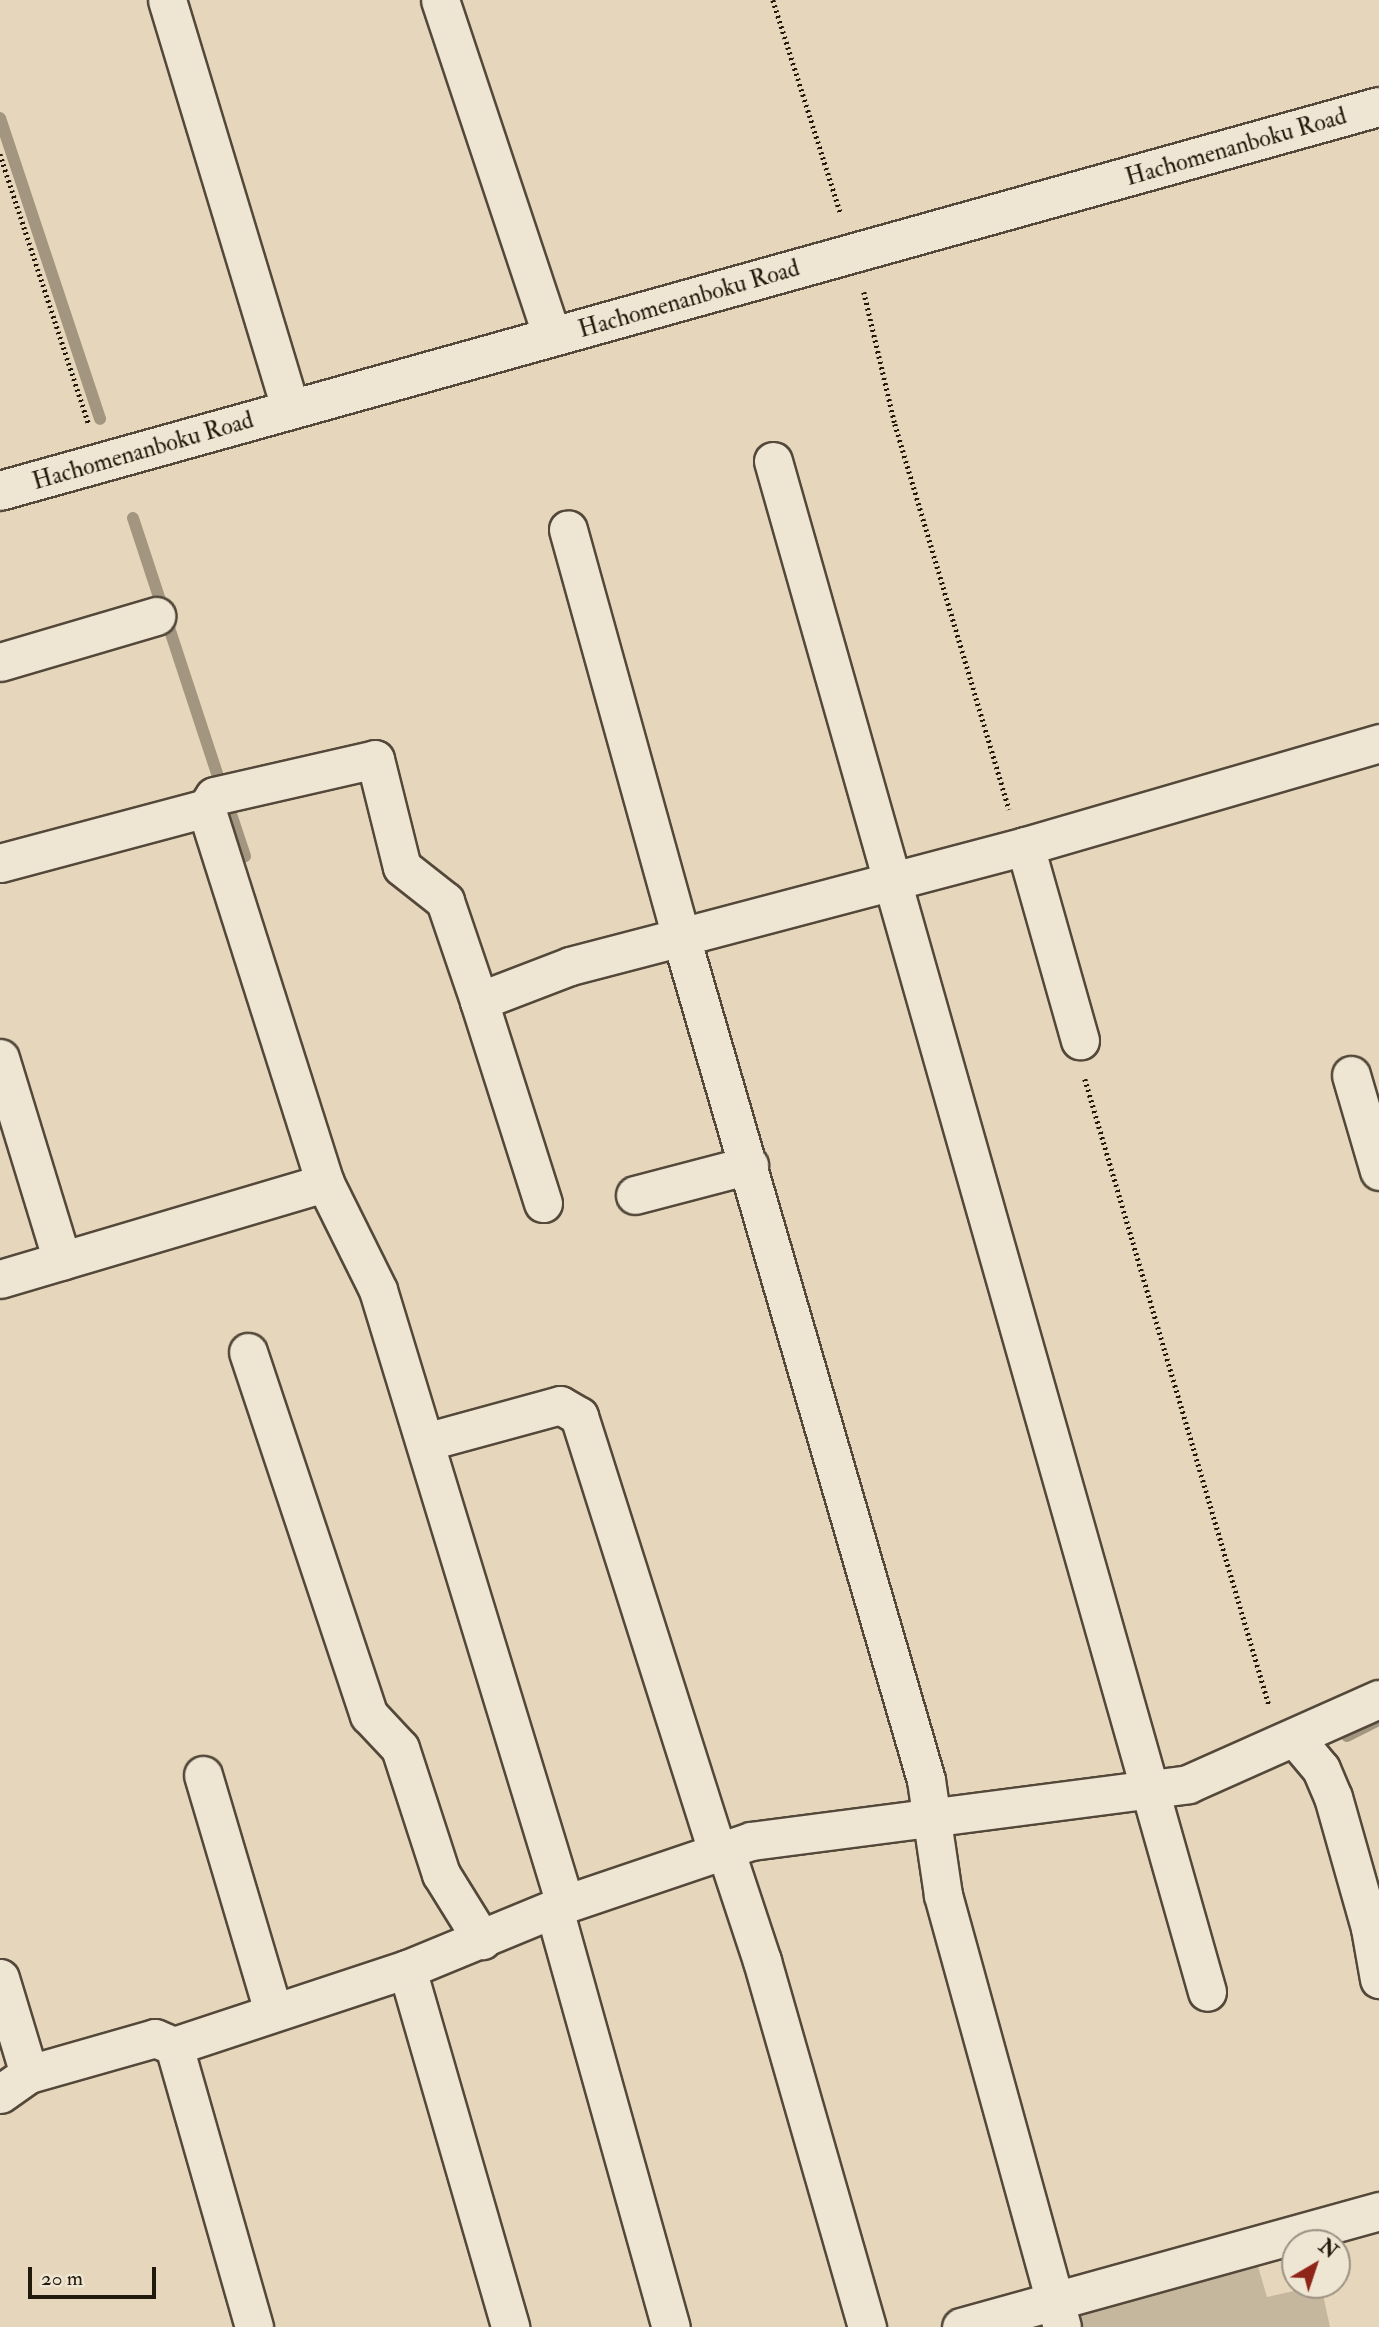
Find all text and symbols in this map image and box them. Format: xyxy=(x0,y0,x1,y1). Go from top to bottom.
street label: Hachomenanboku Road xyxy=(1122,102,1350,192)
street label: Hachomenanboku Road xyxy=(575,254,803,344)
street label: Hachomenanboku Road xyxy=(29,406,257,496)
north arrow xyxy=(1281,2229,1351,2299)
text: N xyxy=(1314,2235,1342,2264)
scale bar xyxy=(32,2254,159,2298)
text: 20 m xyxy=(41,2265,83,2292)

